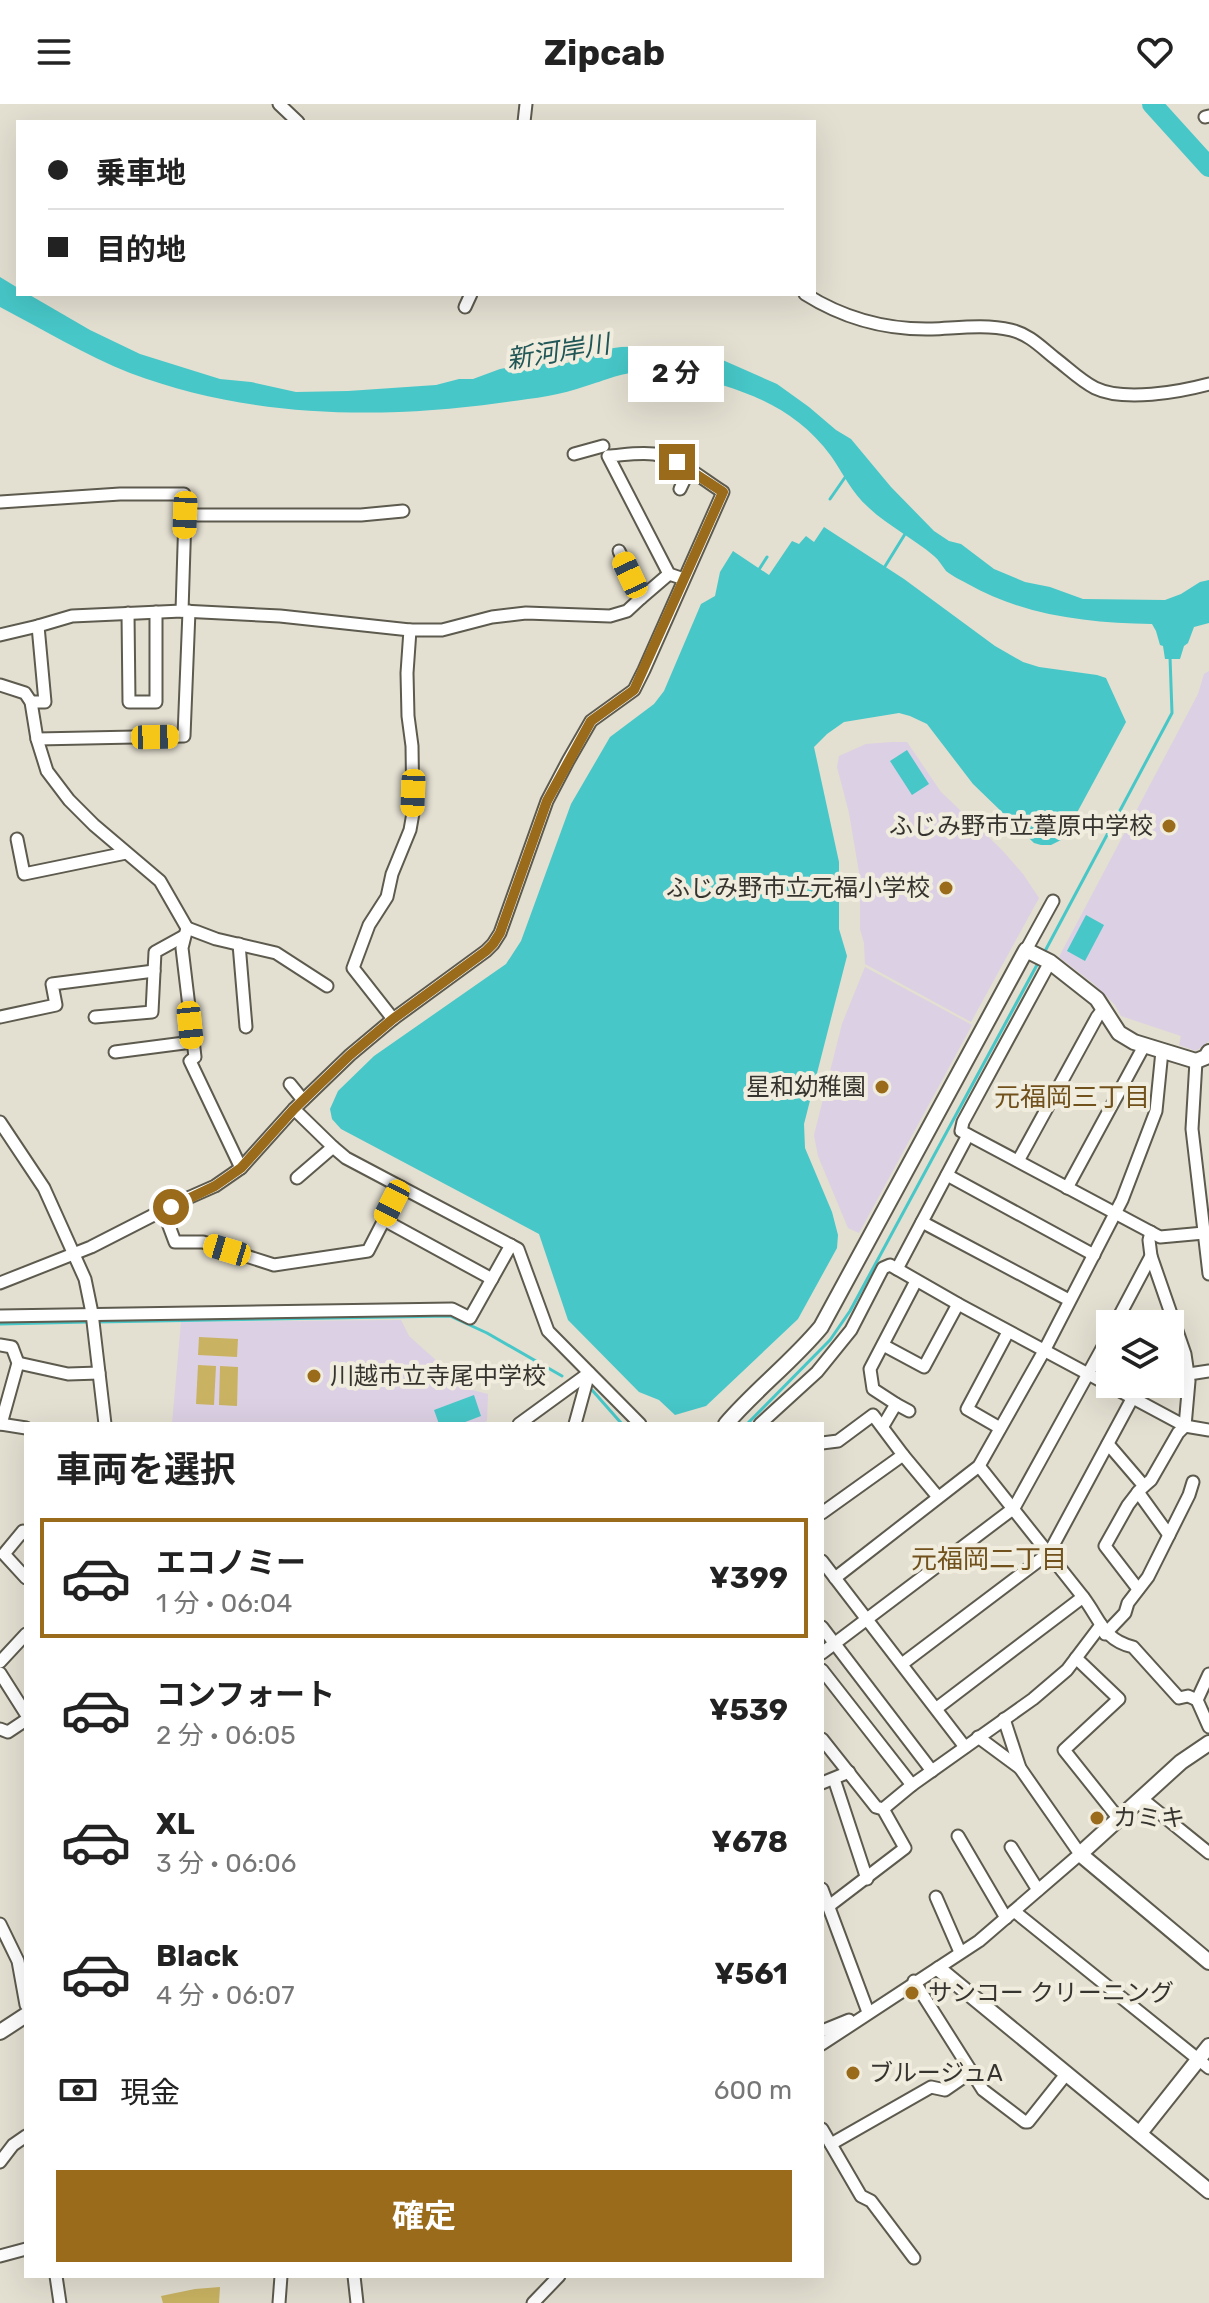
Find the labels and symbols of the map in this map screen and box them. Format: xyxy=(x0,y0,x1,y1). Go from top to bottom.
water label: 新河岸川 xyxy=(504,328,615,375)
callout: 2 分 xyxy=(629,346,725,402)
route end xyxy=(659,444,695,480)
car xyxy=(172,491,198,539)
car xyxy=(609,548,651,602)
car xyxy=(131,725,179,749)
car xyxy=(400,769,426,817)
place label: ふじみ野市立葦原中学校 xyxy=(889,812,1153,840)
marker: ふじみ野市立葦原中学校 xyxy=(1160,817,1178,835)
place label: ふじみ野市立元福小学校 xyxy=(666,874,930,902)
marker: ふじみ野市立元福小学校 xyxy=(937,879,955,897)
car xyxy=(176,1000,204,1050)
place label: 星和幼稚園 xyxy=(746,1073,866,1101)
marker: 星和幼稚園 xyxy=(873,1078,891,1096)
district label: 元福岡三丁目 xyxy=(994,1082,1150,1113)
car xyxy=(370,1176,414,1230)
route start xyxy=(153,1189,189,1225)
car xyxy=(201,1232,253,1268)
place label: 川越市立寺尾中学校 xyxy=(330,1362,546,1390)
marker: 川越市立寺尾中学校 xyxy=(305,1367,323,1385)
district label: 元福岡二丁目 xyxy=(911,1544,1067,1575)
place label: カミキ xyxy=(1113,1804,1185,1832)
marker: カミキ xyxy=(1088,1809,1106,1827)
place label: サンコー クリーニング xyxy=(928,1979,1174,2007)
marker: サンコー クリーニング xyxy=(903,1984,921,2002)
place label: ブルージュA xyxy=(869,2059,1003,2087)
marker: ブルージュA xyxy=(844,2064,862,2082)

